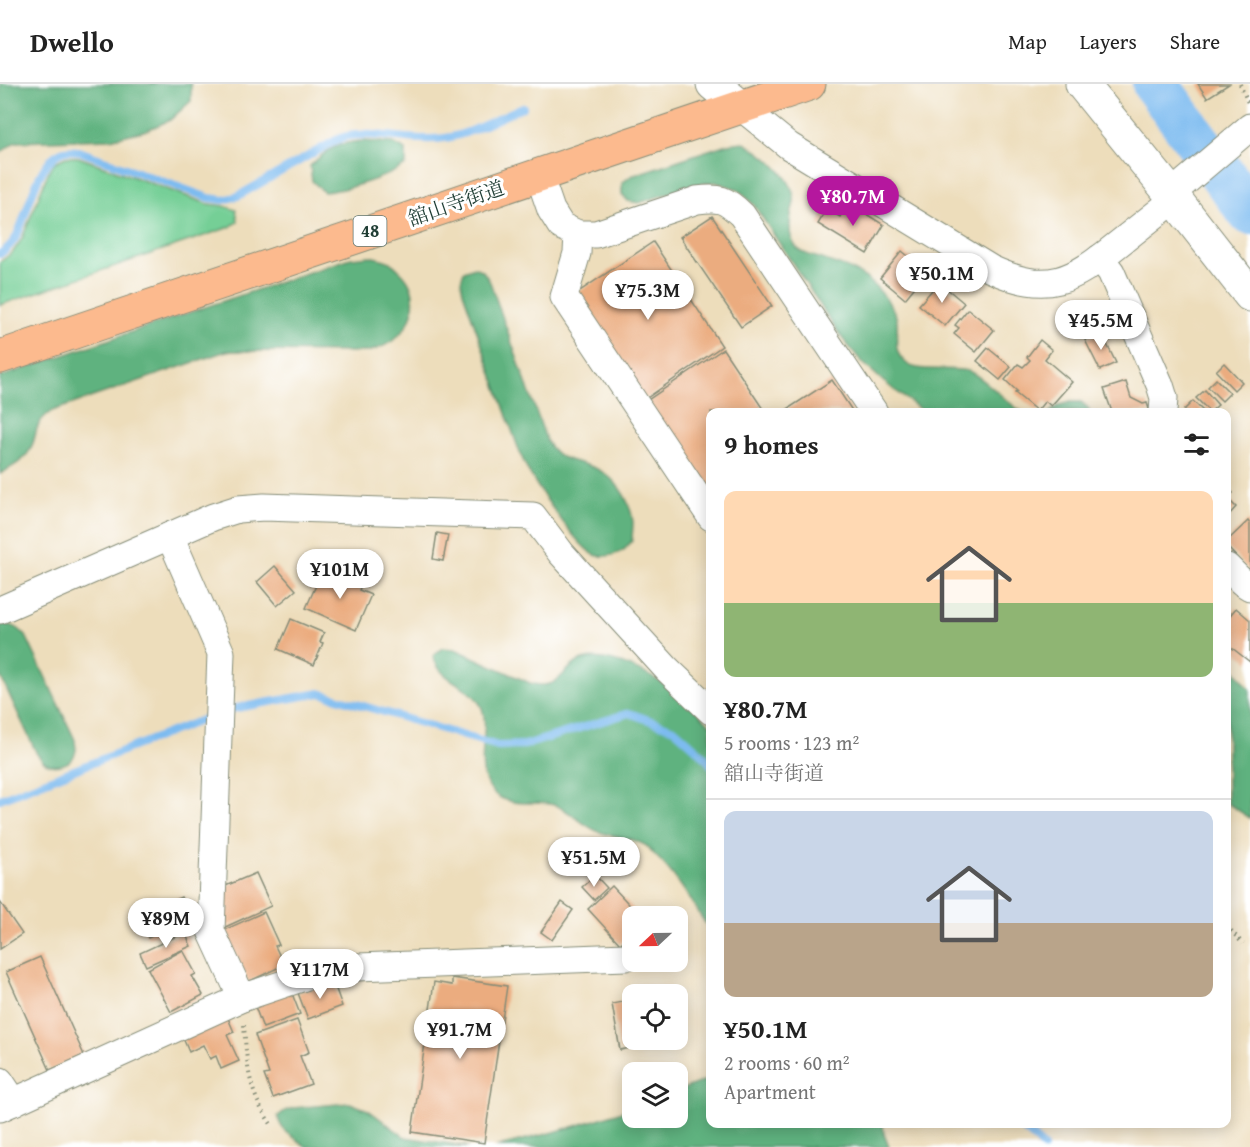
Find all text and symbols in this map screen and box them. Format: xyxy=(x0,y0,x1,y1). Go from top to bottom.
text: Dwello xyxy=(30,21,114,62)
text: Map xyxy=(1008,26,1047,57)
text: Layers xyxy=(1080,26,1137,57)
text: Share xyxy=(1170,26,1220,57)
street label: 舘山寺街道 xyxy=(404,173,508,233)
pin: ¥80.7M xyxy=(804,176,902,227)
text: ¥80.7M xyxy=(821,181,885,210)
road number: 48 xyxy=(354,216,386,246)
pin: ¥50.1M xyxy=(893,253,991,304)
text: ¥50.1M xyxy=(910,258,974,287)
pin: ¥75.3M xyxy=(599,270,697,321)
text: ¥75.3M xyxy=(616,275,680,304)
pin: ¥45.5M xyxy=(1052,300,1150,351)
text: ¥45.5M xyxy=(1069,305,1133,334)
text: 9 homes xyxy=(724,425,819,464)
icon: filters xyxy=(1180,428,1213,461)
icon: home xyxy=(915,530,1023,638)
pin: ¥101M xyxy=(298,549,382,600)
text: ¥101M xyxy=(311,554,369,583)
text: ¥80.7M xyxy=(724,689,808,728)
text: 5 rooms · 123 m² xyxy=(724,728,859,757)
text: 舘山寺街道 xyxy=(724,758,824,787)
pin: ¥51.5M xyxy=(545,837,643,888)
text: ¥51.5M xyxy=(562,842,626,871)
icon: home xyxy=(915,850,1023,958)
pin: ¥89M xyxy=(130,898,202,949)
text: ¥89M xyxy=(142,903,190,932)
north arrow xyxy=(622,906,688,972)
map controls xyxy=(622,906,688,1128)
pin: ¥117M xyxy=(278,949,362,1000)
text: ¥117M xyxy=(291,954,349,983)
button: locate xyxy=(622,984,688,1050)
pin: ¥91.7M xyxy=(411,1009,509,1060)
text: ¥50.1M xyxy=(724,1009,808,1048)
text: ¥91.7M xyxy=(428,1014,492,1043)
text: 2 rooms · 60 m² xyxy=(724,1048,850,1077)
button: layers xyxy=(622,1062,688,1128)
text: Apartment xyxy=(724,1077,816,1106)

